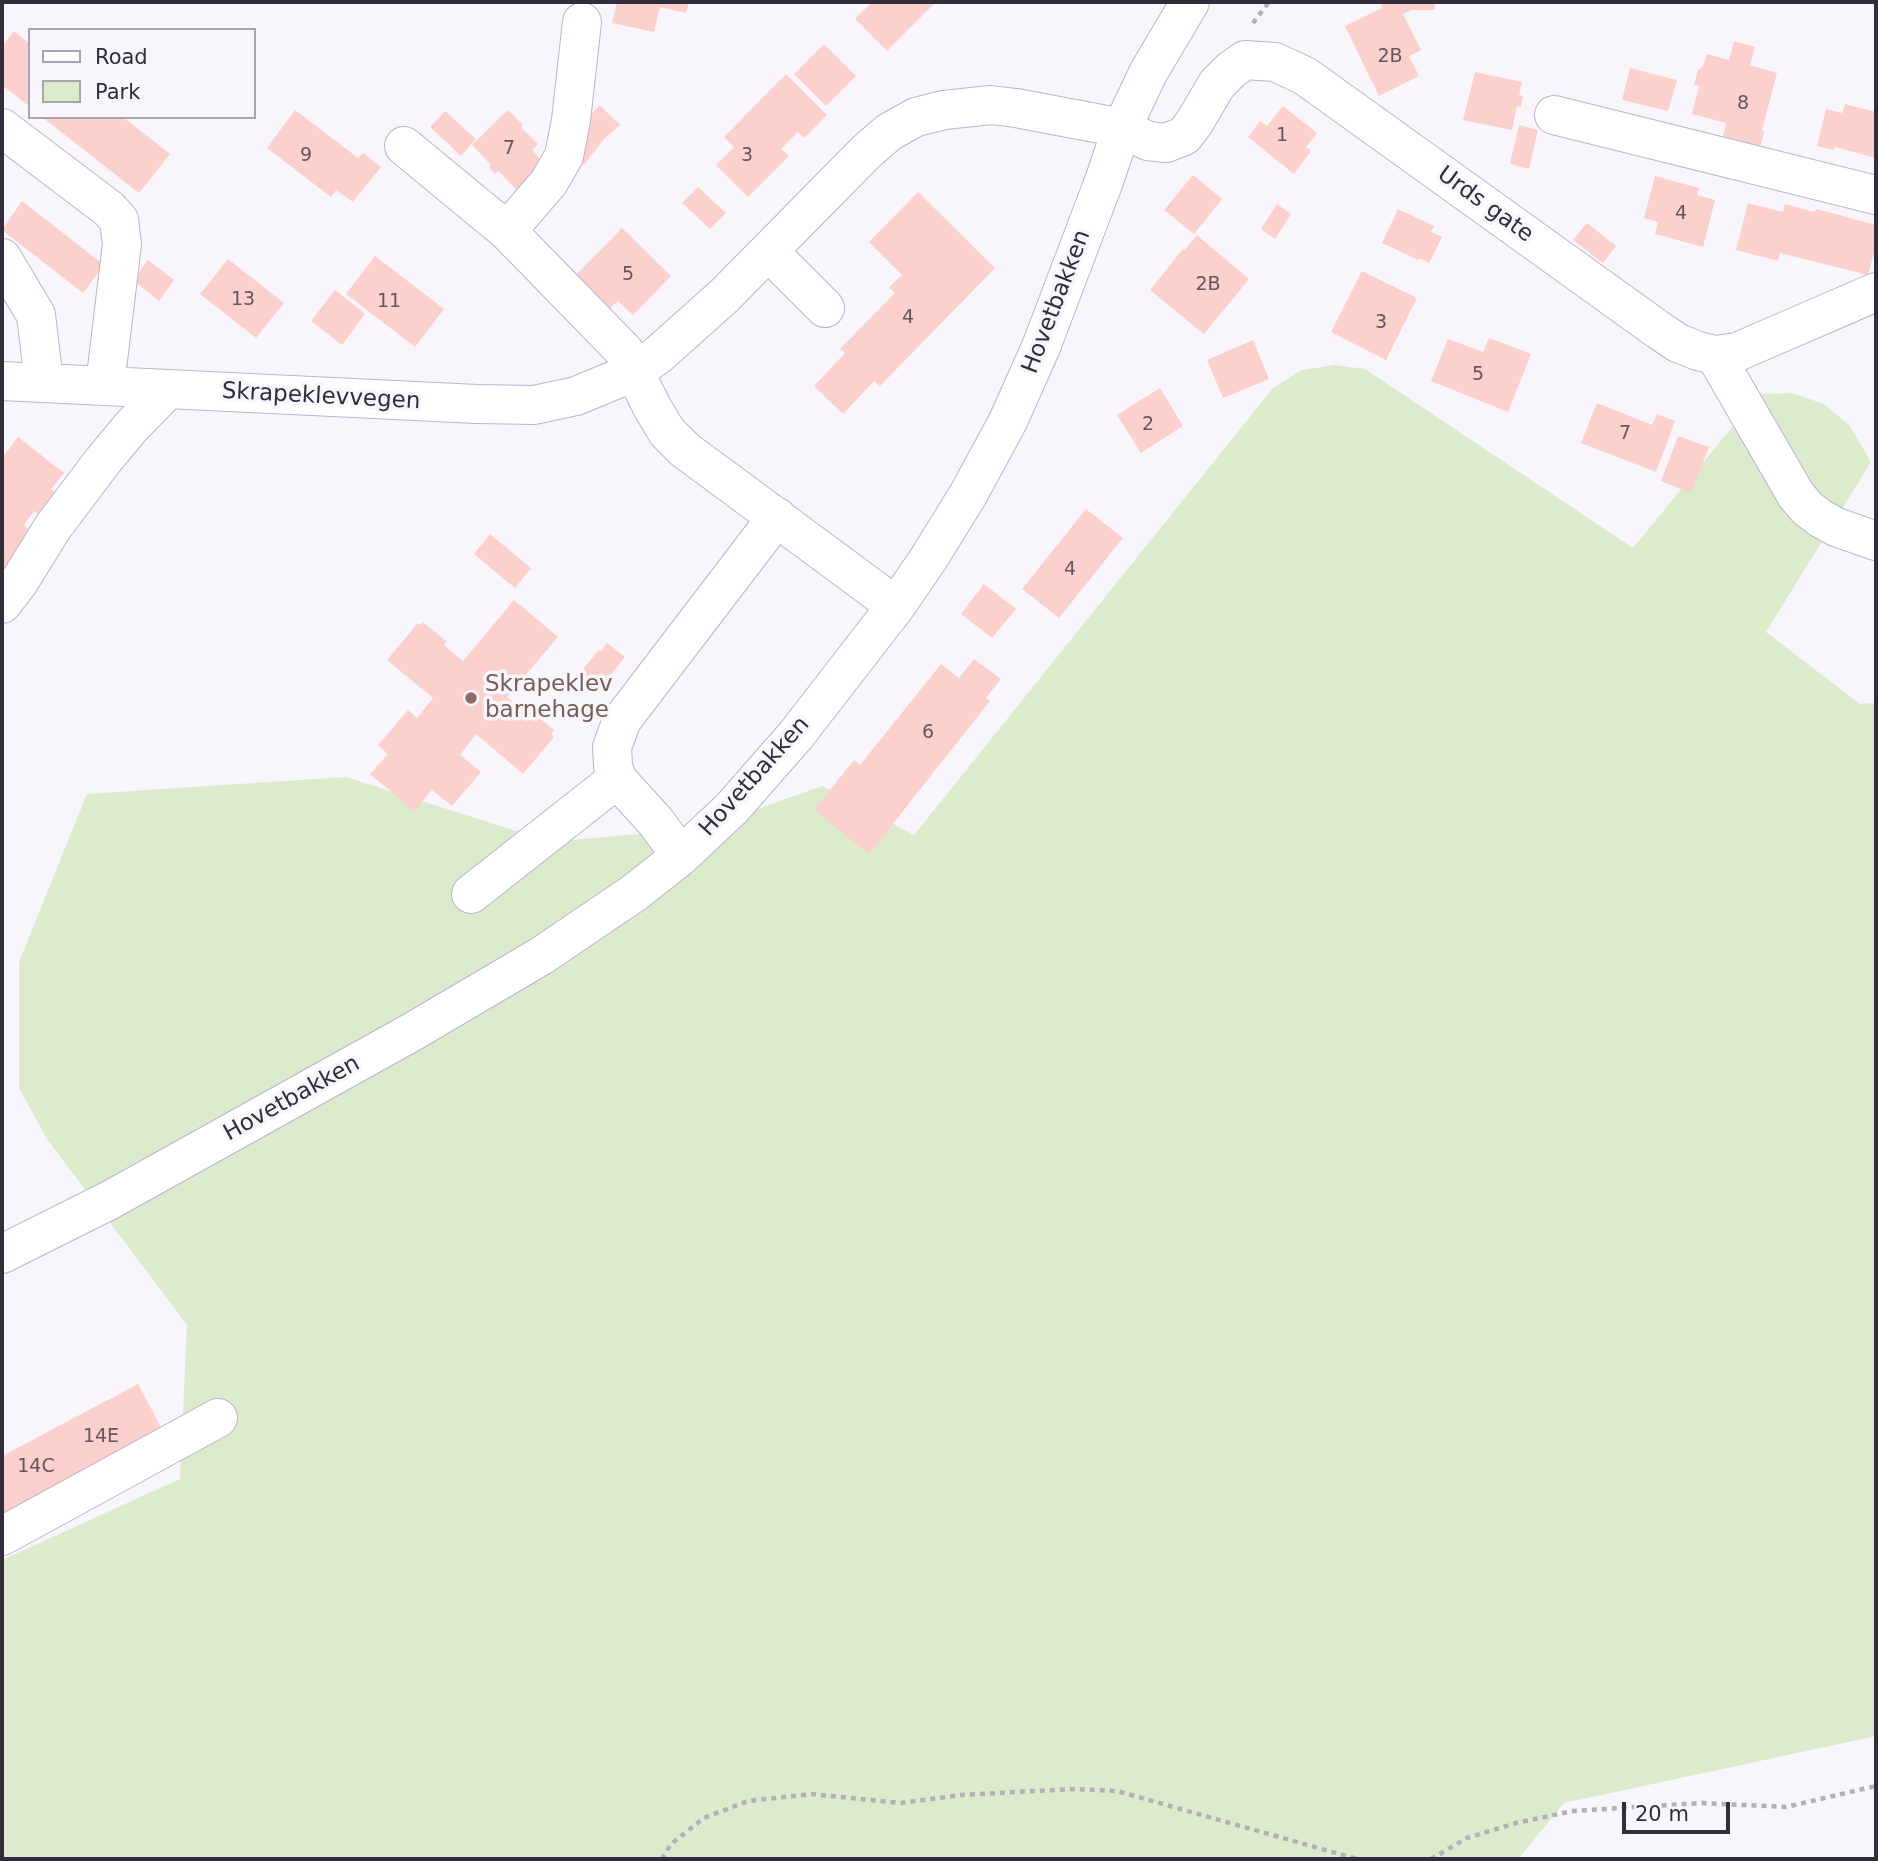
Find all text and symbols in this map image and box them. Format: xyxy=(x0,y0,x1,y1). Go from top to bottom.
legend xyxy=(28,28,256,119)
text: Road xyxy=(95,45,148,69)
house number: 2B xyxy=(1377,46,1403,68)
text: Park xyxy=(95,80,140,104)
house number: 8 xyxy=(1737,93,1749,115)
house number: 1 xyxy=(1276,125,1288,147)
house number: 7 xyxy=(503,138,515,160)
house number: 9 xyxy=(300,145,312,167)
house number: 3 xyxy=(741,145,753,167)
street label: Urds gate xyxy=(1432,161,1538,249)
house number: 4 xyxy=(1675,203,1687,225)
street label: Hovetbakken xyxy=(1017,226,1097,378)
house number: 5 xyxy=(622,264,634,286)
house number: 2B xyxy=(1195,274,1221,296)
house number: 13 xyxy=(231,289,255,311)
house number: 11 xyxy=(377,291,401,313)
house number: 4 xyxy=(902,307,914,329)
house number: 3 xyxy=(1375,312,1387,334)
house number: 5 xyxy=(1472,364,1484,386)
street label: Skrapeklevvegen xyxy=(221,378,421,416)
house number: 2 xyxy=(1142,414,1154,436)
house number: 7 xyxy=(1619,423,1631,445)
house number: 4 xyxy=(1064,559,1076,581)
place label: Skrapeklev barnehage xyxy=(485,671,613,725)
marker: Skrapeklev barnehage xyxy=(463,690,479,706)
street label: Hovetbakken xyxy=(694,712,816,842)
house number: 6 xyxy=(922,722,934,744)
street label: Hovetbakken xyxy=(219,1050,365,1148)
house number: 14E xyxy=(83,1426,119,1448)
house number: 14C xyxy=(17,1456,55,1478)
scale bar xyxy=(1626,1787,1734,1831)
text: 20 m xyxy=(1635,1802,1689,1826)

